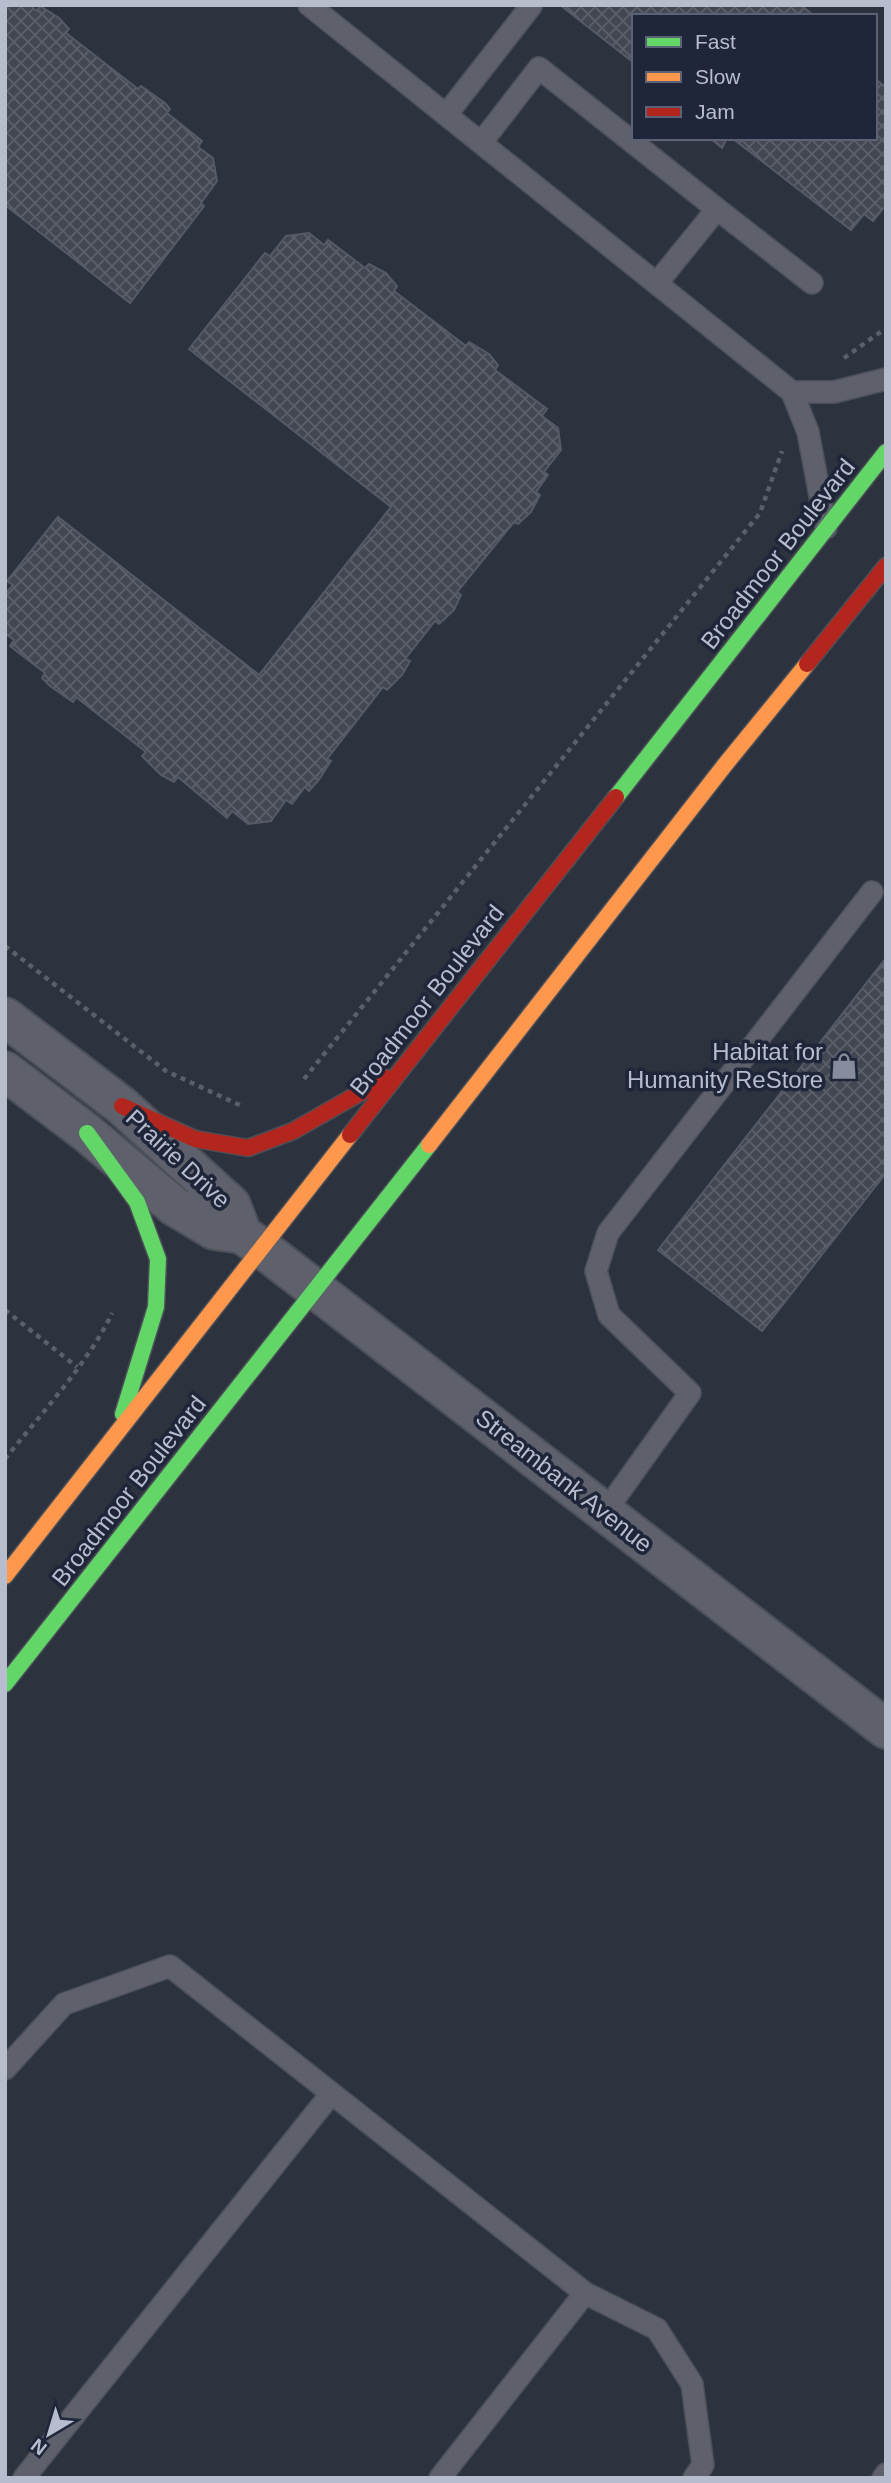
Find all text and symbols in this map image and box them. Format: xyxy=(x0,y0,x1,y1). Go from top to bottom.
legend xyxy=(632,14,877,140)
text: Fast xyxy=(695,30,736,53)
text: Slow xyxy=(695,65,741,88)
text: Jam xyxy=(695,100,735,123)
street label: Broadmoor Boulevard xyxy=(695,453,860,654)
street label: Broadmoor Boulevard xyxy=(344,899,509,1100)
place label: Habitat for Humanity ReStore xyxy=(627,1038,823,1093)
shop icon: Habitat for Humanity ReStore xyxy=(829,1051,859,1081)
street label: Prairie Drive xyxy=(121,1104,236,1214)
street label: Broadmoor Boulevard xyxy=(46,1390,211,1591)
street label: Streambank Avenue xyxy=(471,1404,658,1558)
north arrow xyxy=(14,2399,84,2469)
text: N xyxy=(27,2435,51,2460)

